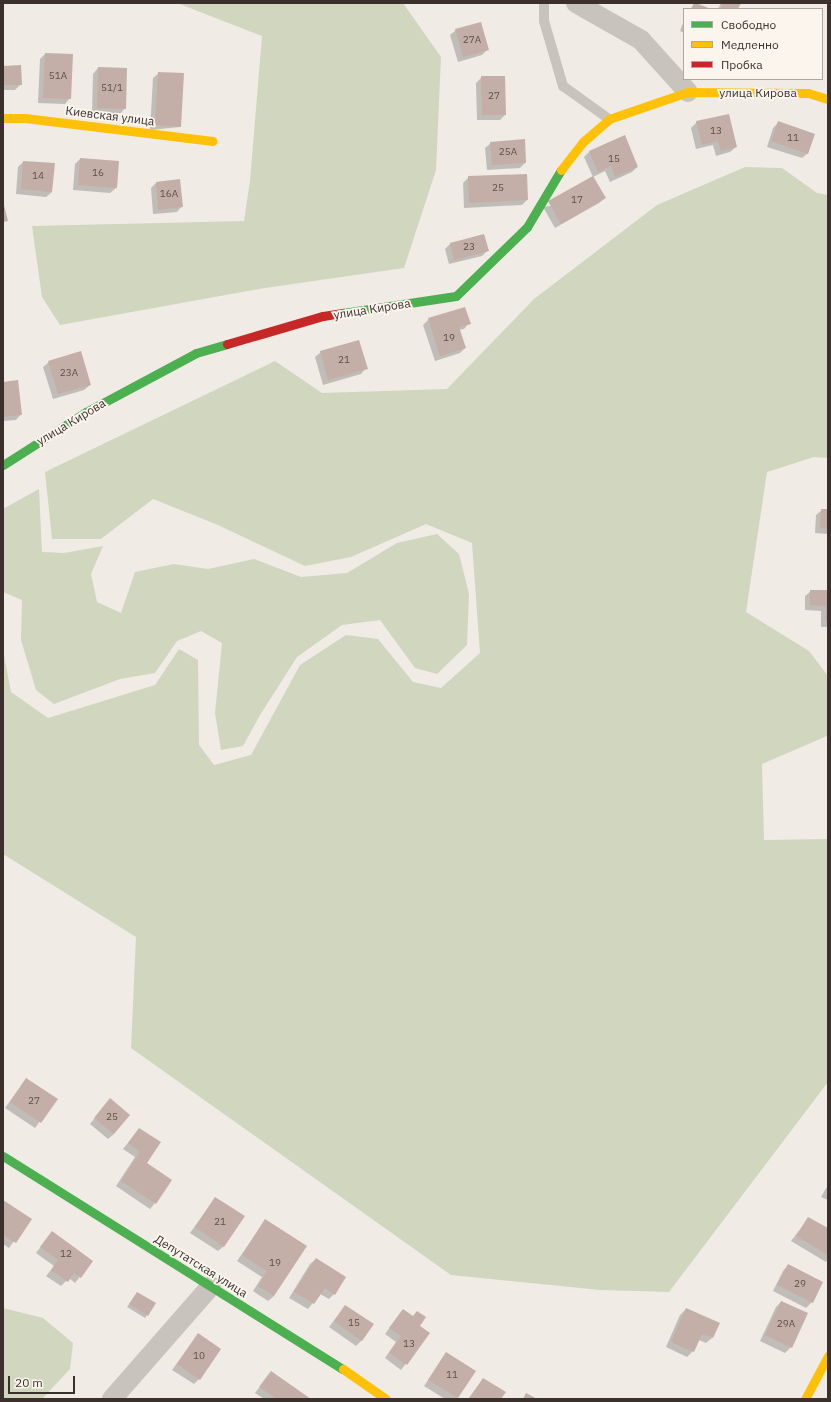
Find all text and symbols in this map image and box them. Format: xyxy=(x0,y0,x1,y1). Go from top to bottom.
legend xyxy=(683,8,823,80)
text: Свободно xyxy=(721,17,776,32)
house number: 27А xyxy=(463,34,481,46)
text: Медленно xyxy=(721,37,779,52)
text: Пробка xyxy=(721,57,763,72)
house number: 51А xyxy=(49,70,67,82)
house number: 51/1 xyxy=(101,82,123,94)
street label: улица Кирова xyxy=(719,86,797,100)
house number: 27 xyxy=(488,90,500,102)
street label: Киевская улица xyxy=(65,103,155,129)
house number: 13 xyxy=(710,125,722,137)
house number: 11 xyxy=(787,132,799,144)
house number: 25А xyxy=(499,146,517,158)
house number: 15 xyxy=(608,153,620,165)
house number: 16 xyxy=(92,167,104,179)
house number: 14 xyxy=(32,170,44,182)
house number: 25 xyxy=(492,182,504,194)
house number: 16А xyxy=(160,188,178,200)
house number: 17 xyxy=(571,194,583,206)
house number: 23 xyxy=(463,241,475,253)
street label: улица Кирова xyxy=(333,296,411,322)
house number: 19 xyxy=(443,332,455,344)
house number: 21 xyxy=(338,354,350,366)
house number: 23А xyxy=(60,367,78,379)
street label: улица Кирова xyxy=(34,396,108,448)
house number: 27 xyxy=(28,1095,40,1107)
house number: 25 xyxy=(106,1111,118,1123)
house number: 21 xyxy=(214,1216,226,1228)
street label: Депутатская улица xyxy=(152,1232,250,1300)
house number: 12 xyxy=(60,1248,72,1260)
house number: 19 xyxy=(269,1257,281,1269)
house number: 29 xyxy=(794,1278,806,1290)
house number: 15 xyxy=(348,1317,360,1329)
house number: 29А xyxy=(777,1318,795,1330)
house number: 13 xyxy=(403,1338,415,1350)
house number: 10 xyxy=(193,1350,205,1362)
scale bar xyxy=(10,1368,77,1394)
house number: 11 xyxy=(446,1369,458,1381)
text: 20 m xyxy=(15,1375,43,1390)

